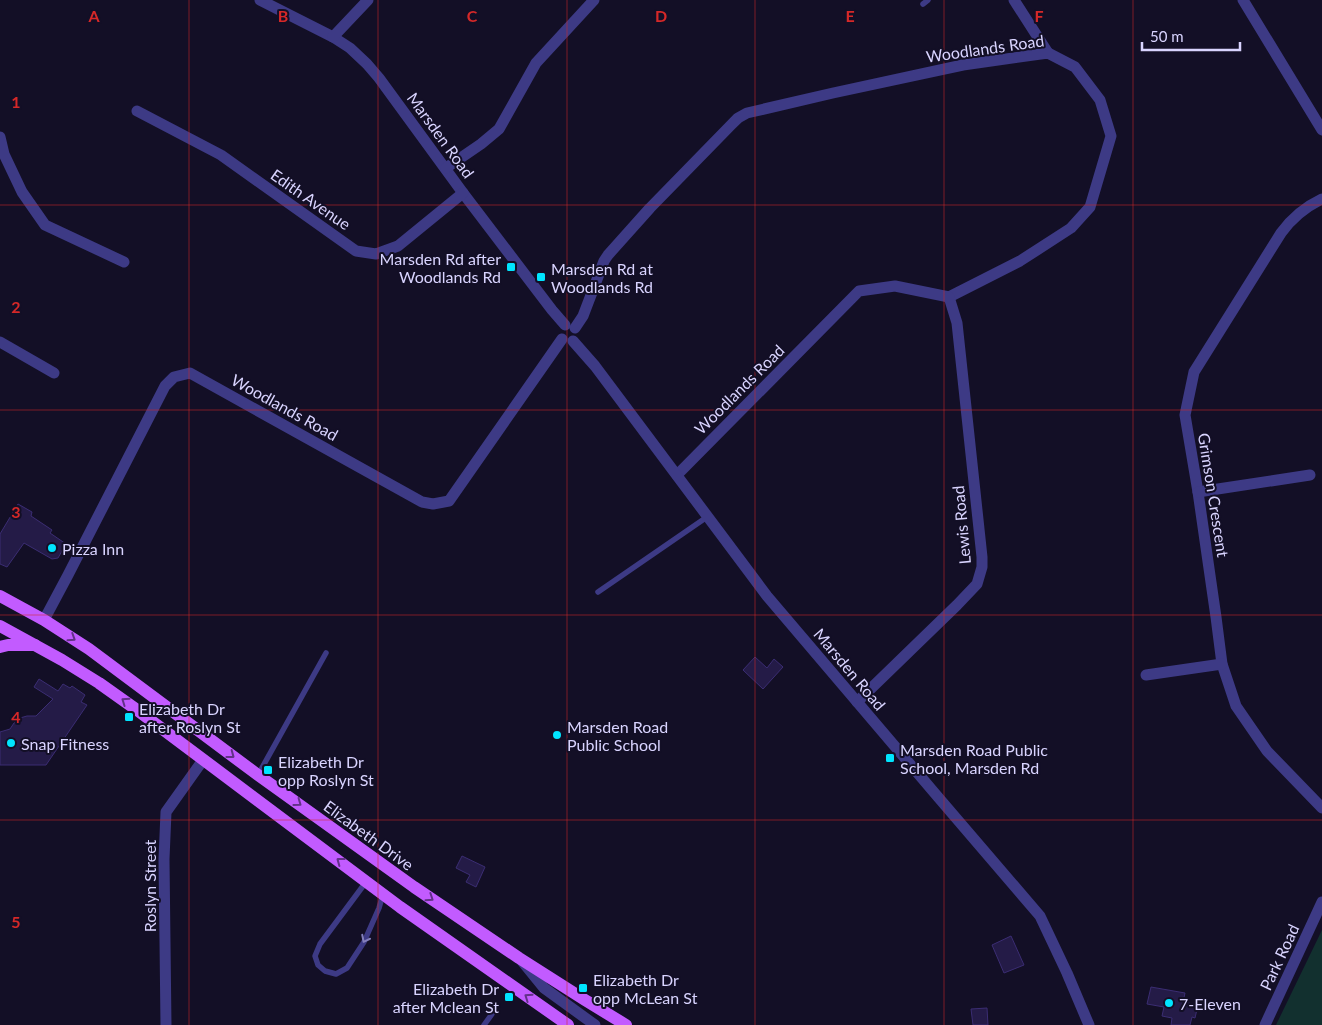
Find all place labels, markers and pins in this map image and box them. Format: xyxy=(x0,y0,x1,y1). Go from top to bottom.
place label: Marsden Rd after Woodlands Rd xyxy=(380,249,501,286)
place label: Marsden Rd at Woodlands Rd xyxy=(551,259,653,296)
marker: Marsden Rd after Woodlands Rd xyxy=(505,261,517,273)
marker: Marsden Rd at Woodlands Rd xyxy=(535,271,547,283)
place label: Pizza Inn xyxy=(62,539,124,558)
marker: Pizza Inn xyxy=(46,542,58,554)
place label: Elizabeth Dr after Roslyn St xyxy=(139,699,241,736)
marker: Elizabeth Dr after Roslyn St xyxy=(123,711,135,723)
place label: Marsden Road Public School xyxy=(567,717,668,754)
marker: Marsden Road Public School xyxy=(551,729,563,741)
place label: Snap Fitness xyxy=(21,734,109,753)
marker: Snap Fitness xyxy=(5,737,17,749)
place label: Marsden Road Public School, Marsden Rd xyxy=(900,740,1048,777)
place label: Elizabeth Dr opp Roslyn St xyxy=(278,752,374,789)
marker: Marsden Road Public School, Marsden Rd xyxy=(884,752,896,764)
marker: Elizabeth Dr opp Roslyn St xyxy=(262,764,274,776)
place label: Elizabeth Dr opp McLean St xyxy=(593,970,698,1007)
place label: Elizabeth Dr after Mclean St xyxy=(393,979,499,1016)
marker: Elizabeth Dr opp McLean St xyxy=(577,982,589,994)
marker: Elizabeth Dr after Mclean St xyxy=(503,991,515,1003)
place label: 7-Eleven xyxy=(1179,994,1241,1013)
marker: 7-Eleven xyxy=(1163,997,1175,1009)

